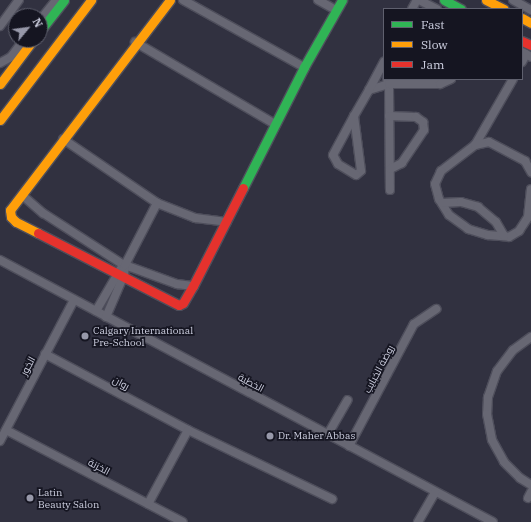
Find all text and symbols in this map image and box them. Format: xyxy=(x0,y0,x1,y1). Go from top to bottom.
north arrow xyxy=(8,8,48,48)
legend xyxy=(383,8,523,80)
text: N xyxy=(29,15,46,30)
text: Fast xyxy=(421,17,445,32)
text: Slow xyxy=(421,37,448,52)
text: Jam xyxy=(421,57,444,72)
place label: Calgary International Pre-School xyxy=(93,324,193,348)
marker: Calgary International Pre-School xyxy=(80,331,90,341)
street label: روضة الخبايب xyxy=(361,343,397,395)
street label: الخور xyxy=(18,354,38,378)
street label: الخطية xyxy=(236,371,266,395)
street label: روان xyxy=(110,374,132,392)
place label: Dr. Maher Abbas xyxy=(278,430,355,442)
marker: Dr. Maher Abbas xyxy=(265,431,275,441)
street label: الخزنة xyxy=(86,456,112,478)
place label: Latin Beauty Salon xyxy=(38,486,99,510)
marker: Latin Beauty Salon xyxy=(25,493,35,503)

